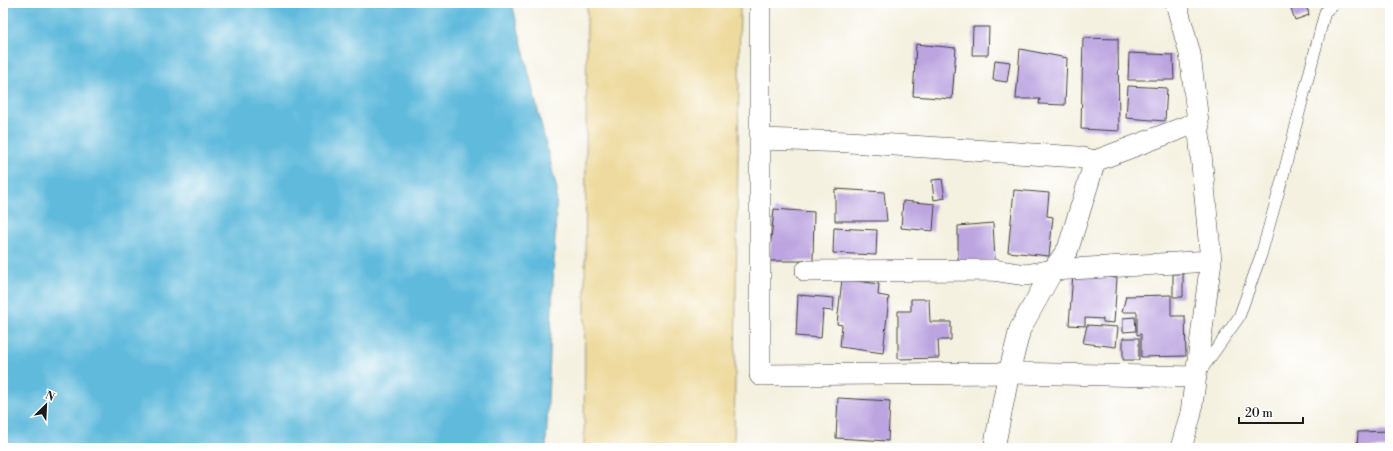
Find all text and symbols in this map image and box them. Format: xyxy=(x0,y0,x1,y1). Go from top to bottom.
north arrow xyxy=(26,385,66,425)
text: N xyxy=(43,389,57,405)
scale bar xyxy=(1239,399,1303,425)
text: 20 m xyxy=(1245,406,1273,421)

